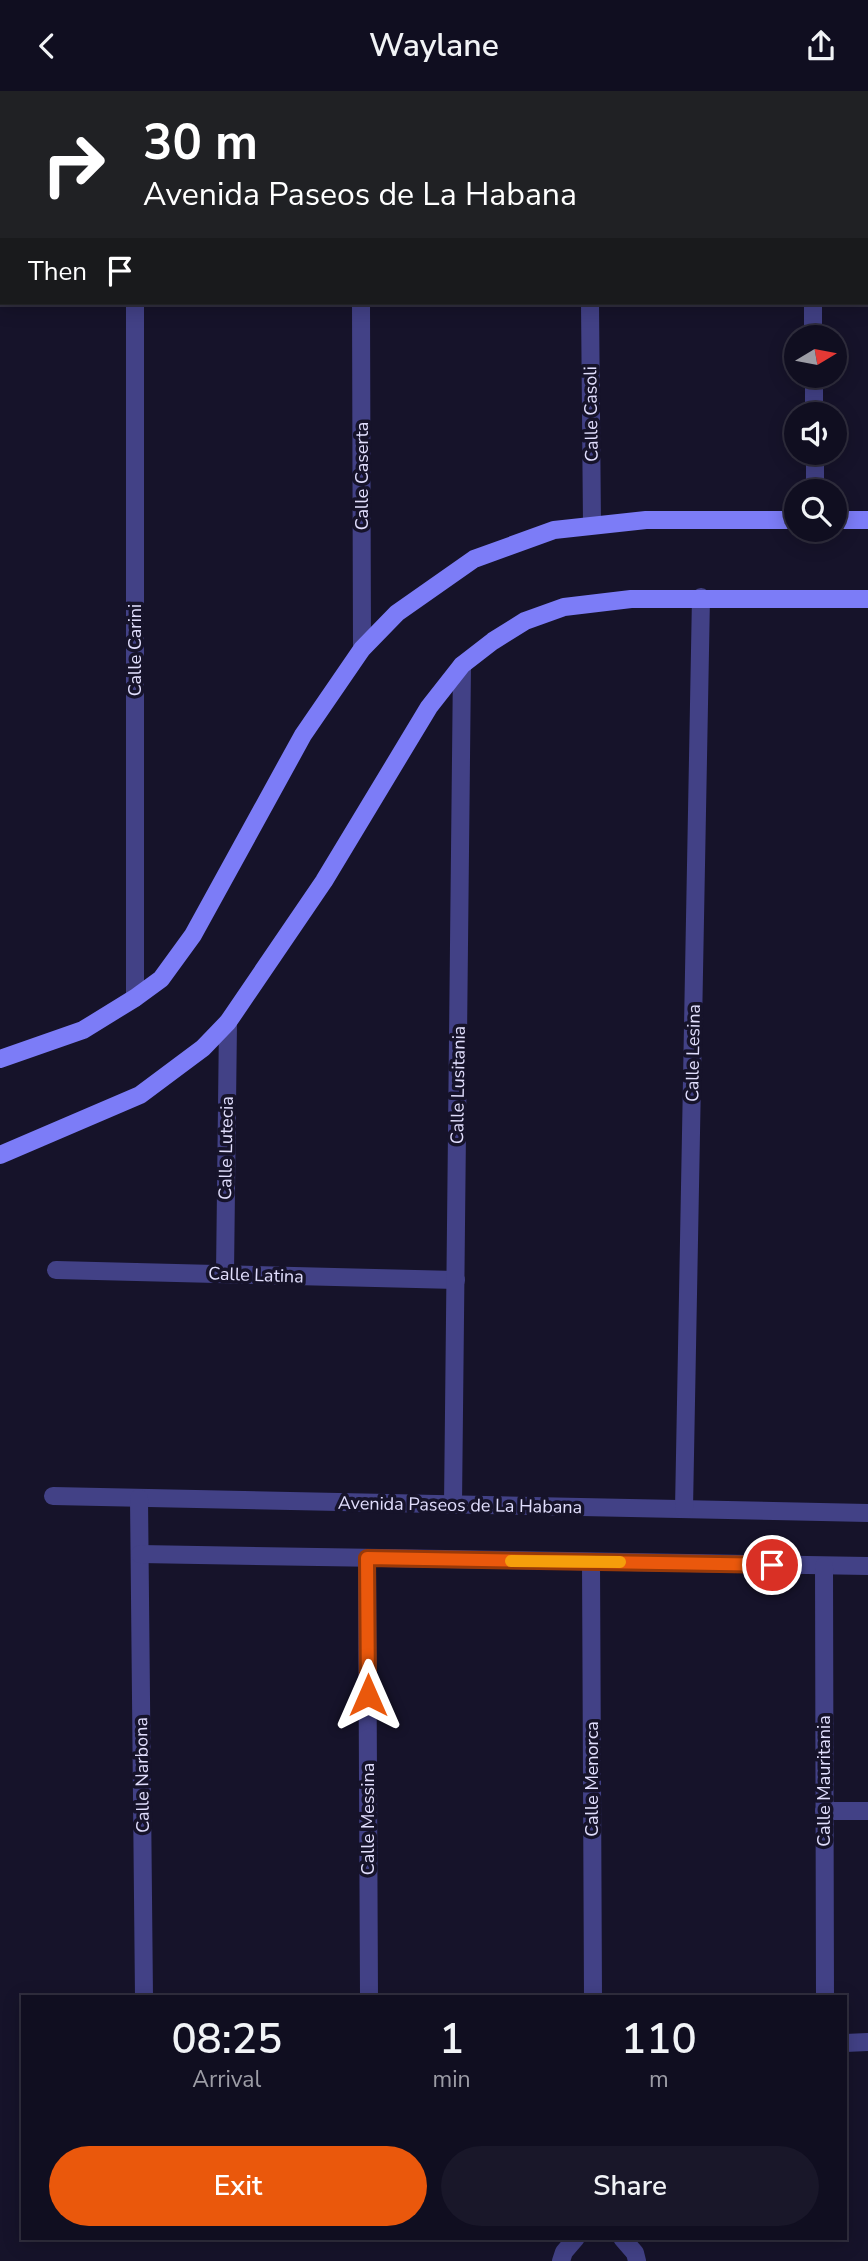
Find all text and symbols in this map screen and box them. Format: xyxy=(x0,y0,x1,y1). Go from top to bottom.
text: Waylane xyxy=(369,24,499,67)
icon: back xyxy=(28,27,66,65)
icon: share xyxy=(802,27,840,65)
text: 30 m xyxy=(143,109,258,176)
icon: right xyxy=(28,119,119,210)
text: Avenida Paseos de La Habana xyxy=(143,173,577,216)
icon: arrive xyxy=(101,252,139,290)
text: Then xyxy=(28,254,87,289)
north arrow xyxy=(784,325,847,389)
map controls xyxy=(784,325,847,542)
street label: Calle Casoli xyxy=(578,366,604,462)
button: sound xyxy=(784,402,847,465)
street label: Calle Caserta xyxy=(350,422,374,530)
button: search xyxy=(784,479,847,542)
street label: Calle Carini xyxy=(123,604,147,696)
street label: Calle Lesina xyxy=(680,1004,706,1102)
street label: Calle Lusitania xyxy=(445,1026,471,1144)
street label: Calle Lutecia xyxy=(213,1096,239,1200)
street label: Calle Latina xyxy=(208,1261,304,1289)
street label: Avenida Paseos de La Habana xyxy=(338,1491,582,1519)
pin xyxy=(742,1535,802,1595)
icon: arrive xyxy=(753,1546,791,1584)
position arrow xyxy=(331,1658,405,1732)
street label: Calle Mauritania xyxy=(812,1715,836,1847)
street label: Calle Narbona xyxy=(129,1717,155,1833)
street label: Calle Menorca xyxy=(580,1721,604,1837)
street label: Calle Messina xyxy=(356,1763,380,1875)
text: 08:25 xyxy=(171,2011,282,2068)
text: 1 xyxy=(439,2011,464,2068)
text: 110 xyxy=(621,2011,697,2068)
text: Arrival xyxy=(192,2064,261,2095)
text: min xyxy=(433,2064,471,2095)
text: m xyxy=(649,2064,669,2095)
button: Exit xyxy=(49,2146,427,2226)
button: Share xyxy=(441,2146,819,2226)

